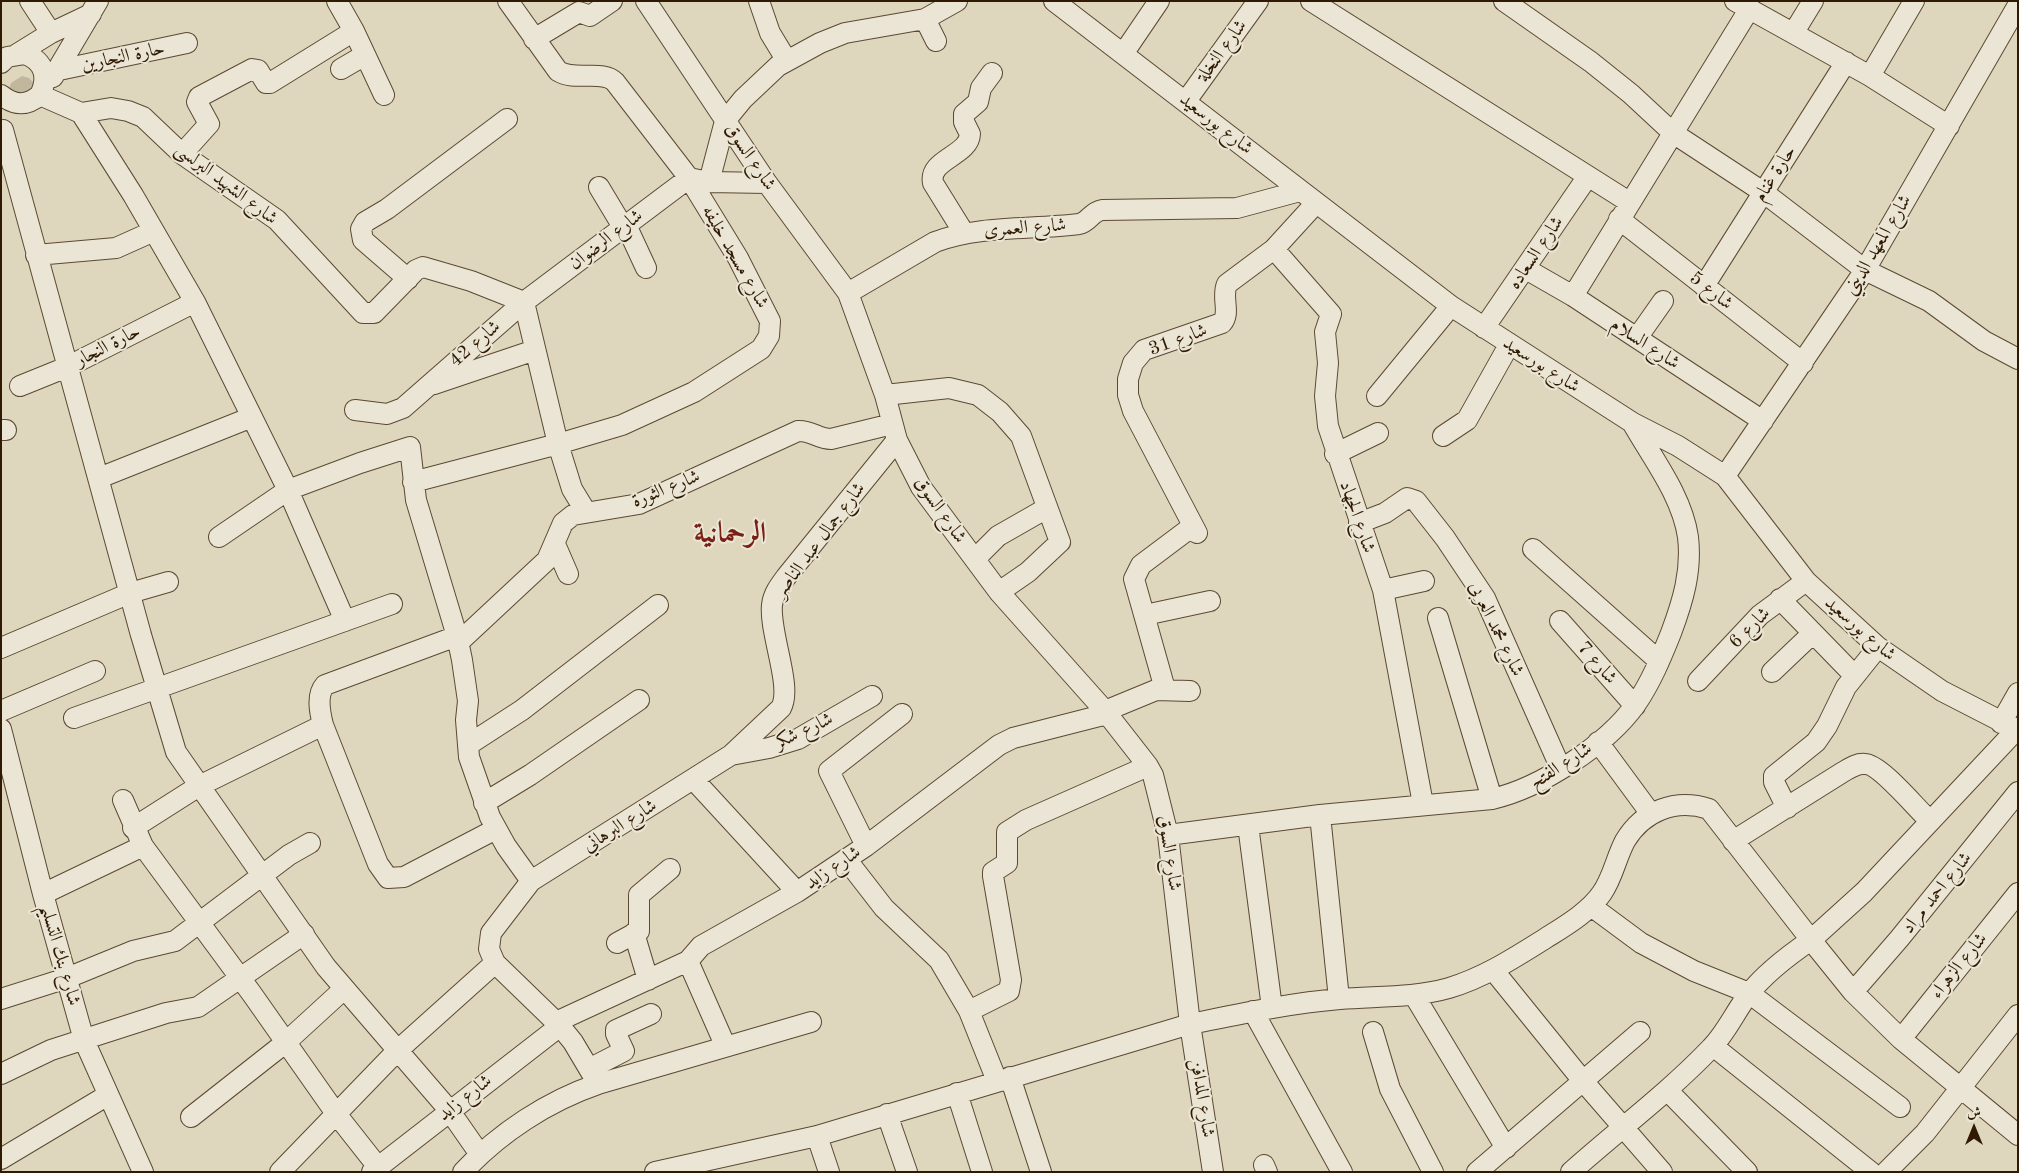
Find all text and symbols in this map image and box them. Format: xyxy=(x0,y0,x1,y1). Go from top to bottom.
street label: شارع النخلة xyxy=(1192,15,1252,87)
street label: حارة النجارين xyxy=(79,37,167,77)
street label: شارع بورسعيد xyxy=(1175,88,1257,160)
street label: شارع السوق xyxy=(719,119,781,195)
street label: شارع الشهيد البرلسى xyxy=(170,138,282,230)
street label: حارة غنام xyxy=(1749,141,1801,207)
street label: شارع المعهد الديني xyxy=(1839,191,1917,299)
street label: شارع مسجد خليفه xyxy=(696,201,774,313)
street label: شارع الرضوان xyxy=(564,205,648,275)
street label: شارع السعاده xyxy=(1503,212,1569,294)
street label: شارع العمرى xyxy=(983,214,1067,242)
street label: شارع 5 xyxy=(1685,267,1737,315)
street label: شارع السلام xyxy=(1606,313,1684,375)
street label: شارع 42 xyxy=(445,316,505,372)
street label: شارع 31 xyxy=(1146,319,1210,361)
street label: حارة النجار xyxy=(72,320,144,372)
street label: شارع بورسعيد xyxy=(1498,332,1584,398)
street label: شارع الثورة xyxy=(629,465,703,513)
street label: شارع السوق xyxy=(909,472,971,548)
street label: شارع جمال عبد الناصر xyxy=(769,478,871,602)
street label: شارع الجهاد xyxy=(1334,478,1380,556)
district label: الرحمانية xyxy=(694,517,766,551)
street label: شارع محمد العربى xyxy=(1463,578,1529,680)
street label: شارع بورسعيد xyxy=(1820,592,1900,666)
street label: شارع 6 xyxy=(1725,603,1775,653)
street label: شارع 7 xyxy=(1572,637,1622,689)
street label: شارع شكر xyxy=(771,708,837,754)
street label: شارع الفتح xyxy=(1526,737,1596,795)
street label: شارع البرهاني xyxy=(579,794,661,858)
street label: شارع السوق xyxy=(1152,814,1186,892)
street label: شارع زايد xyxy=(801,841,865,895)
street label: شارع احمد مراد xyxy=(1897,847,1977,939)
street label: شارع بنك التسليم xyxy=(35,902,85,1008)
street label: شارع الزهراء xyxy=(1925,928,1993,1004)
street label: شارع المدافن xyxy=(1185,1057,1219,1139)
street label: شارع زايد xyxy=(433,1070,497,1126)
north arrow xyxy=(1949,1103,1999,1153)
text: ش xyxy=(1967,1106,1981,1120)

